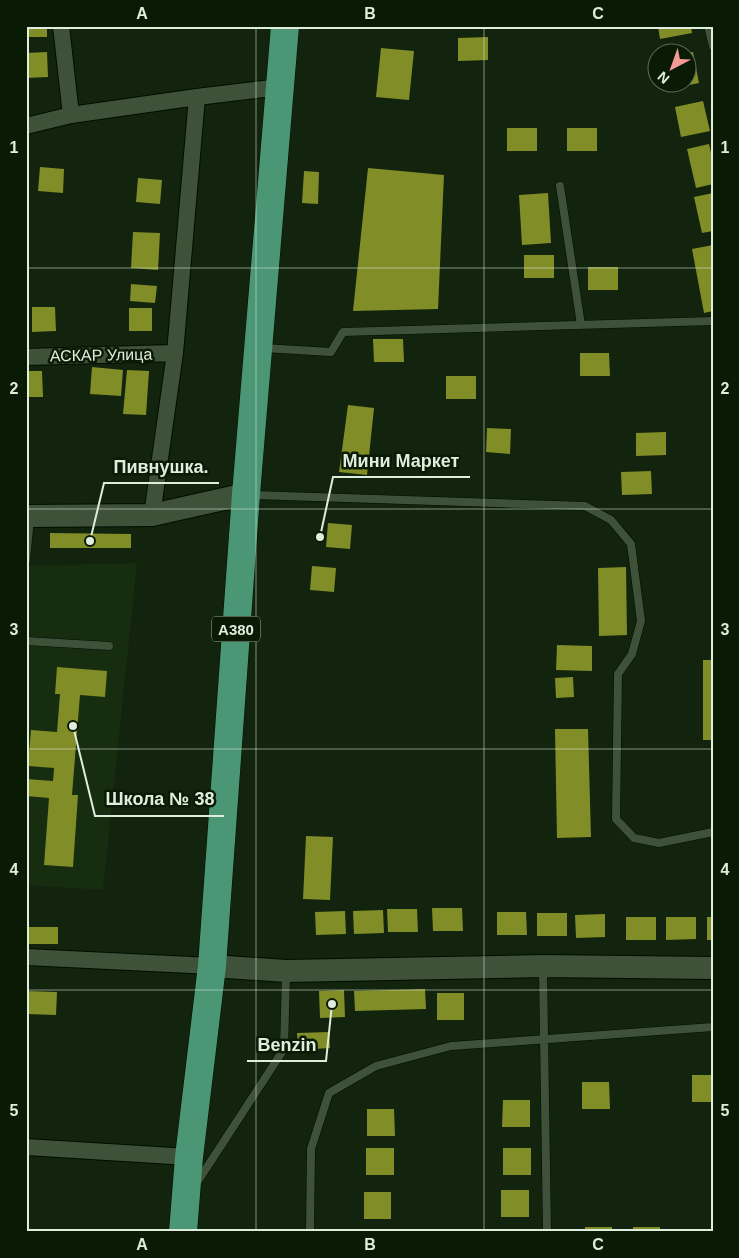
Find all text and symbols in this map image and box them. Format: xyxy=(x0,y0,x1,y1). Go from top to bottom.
text: A xyxy=(136,5,148,22)
text: B xyxy=(364,5,376,22)
text: C xyxy=(592,5,604,22)
north arrow xyxy=(646,42,696,92)
text: N xyxy=(654,68,673,87)
text: 1 xyxy=(10,139,19,156)
text: 1 xyxy=(721,139,730,156)
street label: АСКАР Улица xyxy=(50,346,152,364)
text: 2 xyxy=(10,380,19,397)
text: 2 xyxy=(721,380,730,397)
callout: Мини Маркет xyxy=(333,444,470,477)
callout: Пивнушка. xyxy=(104,450,219,483)
text: Мини Маркет xyxy=(343,451,460,471)
text: Пивнушка. xyxy=(114,457,208,477)
road number: A380 xyxy=(212,616,260,642)
text: 3 xyxy=(10,621,19,638)
text: 3 xyxy=(721,621,730,638)
callout: Школа № 38 xyxy=(95,783,224,816)
text: Школа № 38 xyxy=(106,789,214,809)
text: 4 xyxy=(10,861,19,878)
text: 4 xyxy=(721,861,730,878)
callout: Benzin xyxy=(247,1028,326,1061)
text: Benzin xyxy=(257,1035,317,1055)
text: 5 xyxy=(10,1102,19,1119)
text: 5 xyxy=(721,1102,730,1119)
text: A xyxy=(136,1236,148,1253)
text: B xyxy=(364,1236,376,1253)
text: C xyxy=(592,1236,604,1253)

